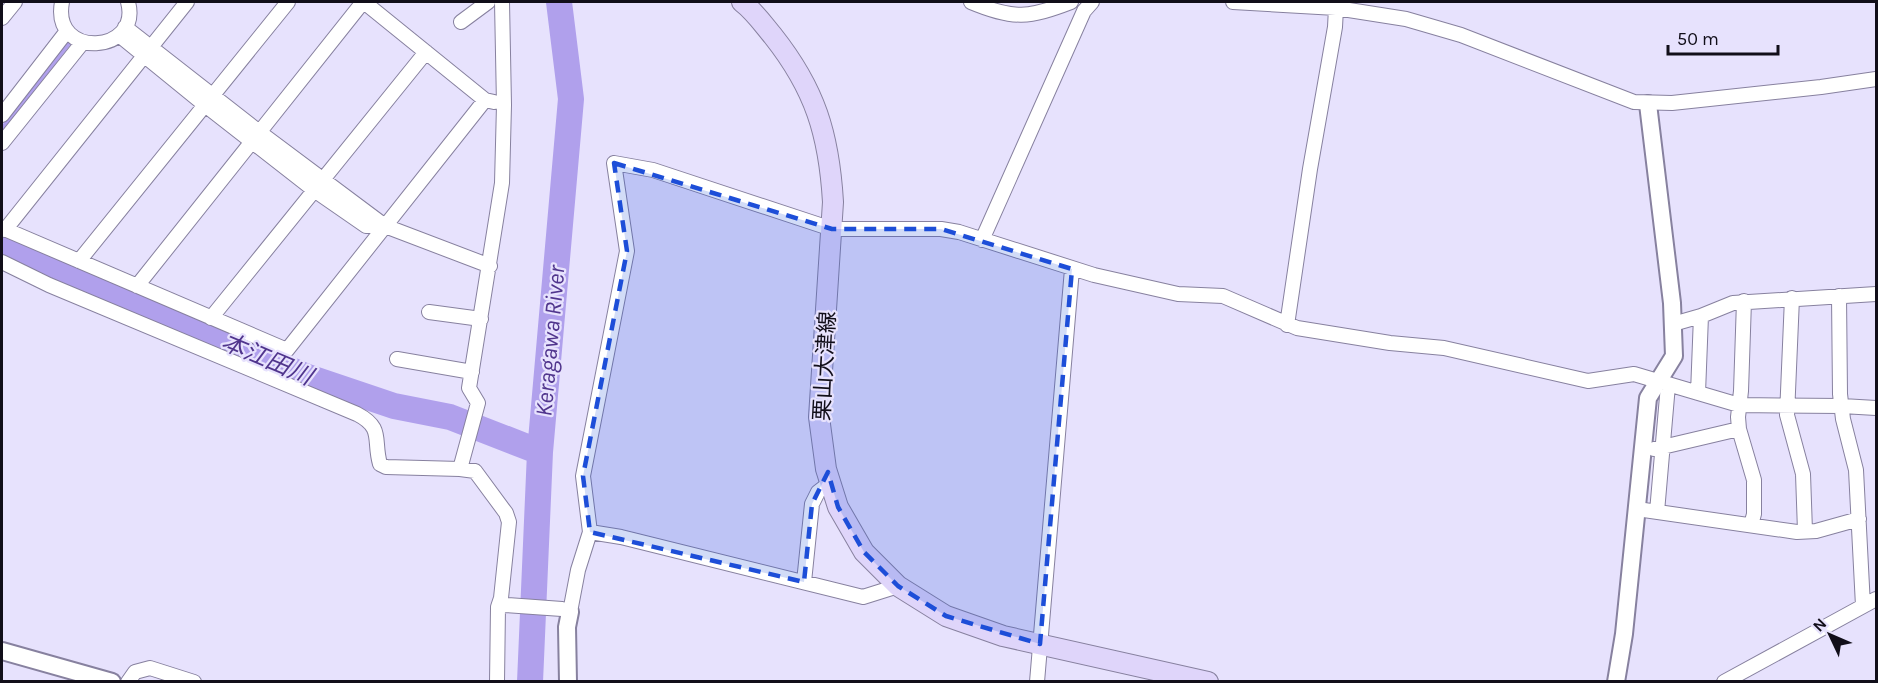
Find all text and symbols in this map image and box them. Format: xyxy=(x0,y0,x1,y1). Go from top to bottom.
scale bar xyxy=(1668,18,1778,56)
text: 50 m xyxy=(1677,28,1719,50)
water label: Keragawa River xyxy=(529,263,571,418)
street label: 栗山大津線 xyxy=(809,310,841,422)
water label: 本江田川 xyxy=(217,327,319,392)
north arrow xyxy=(1800,605,1860,665)
text: N xyxy=(1809,614,1830,636)

